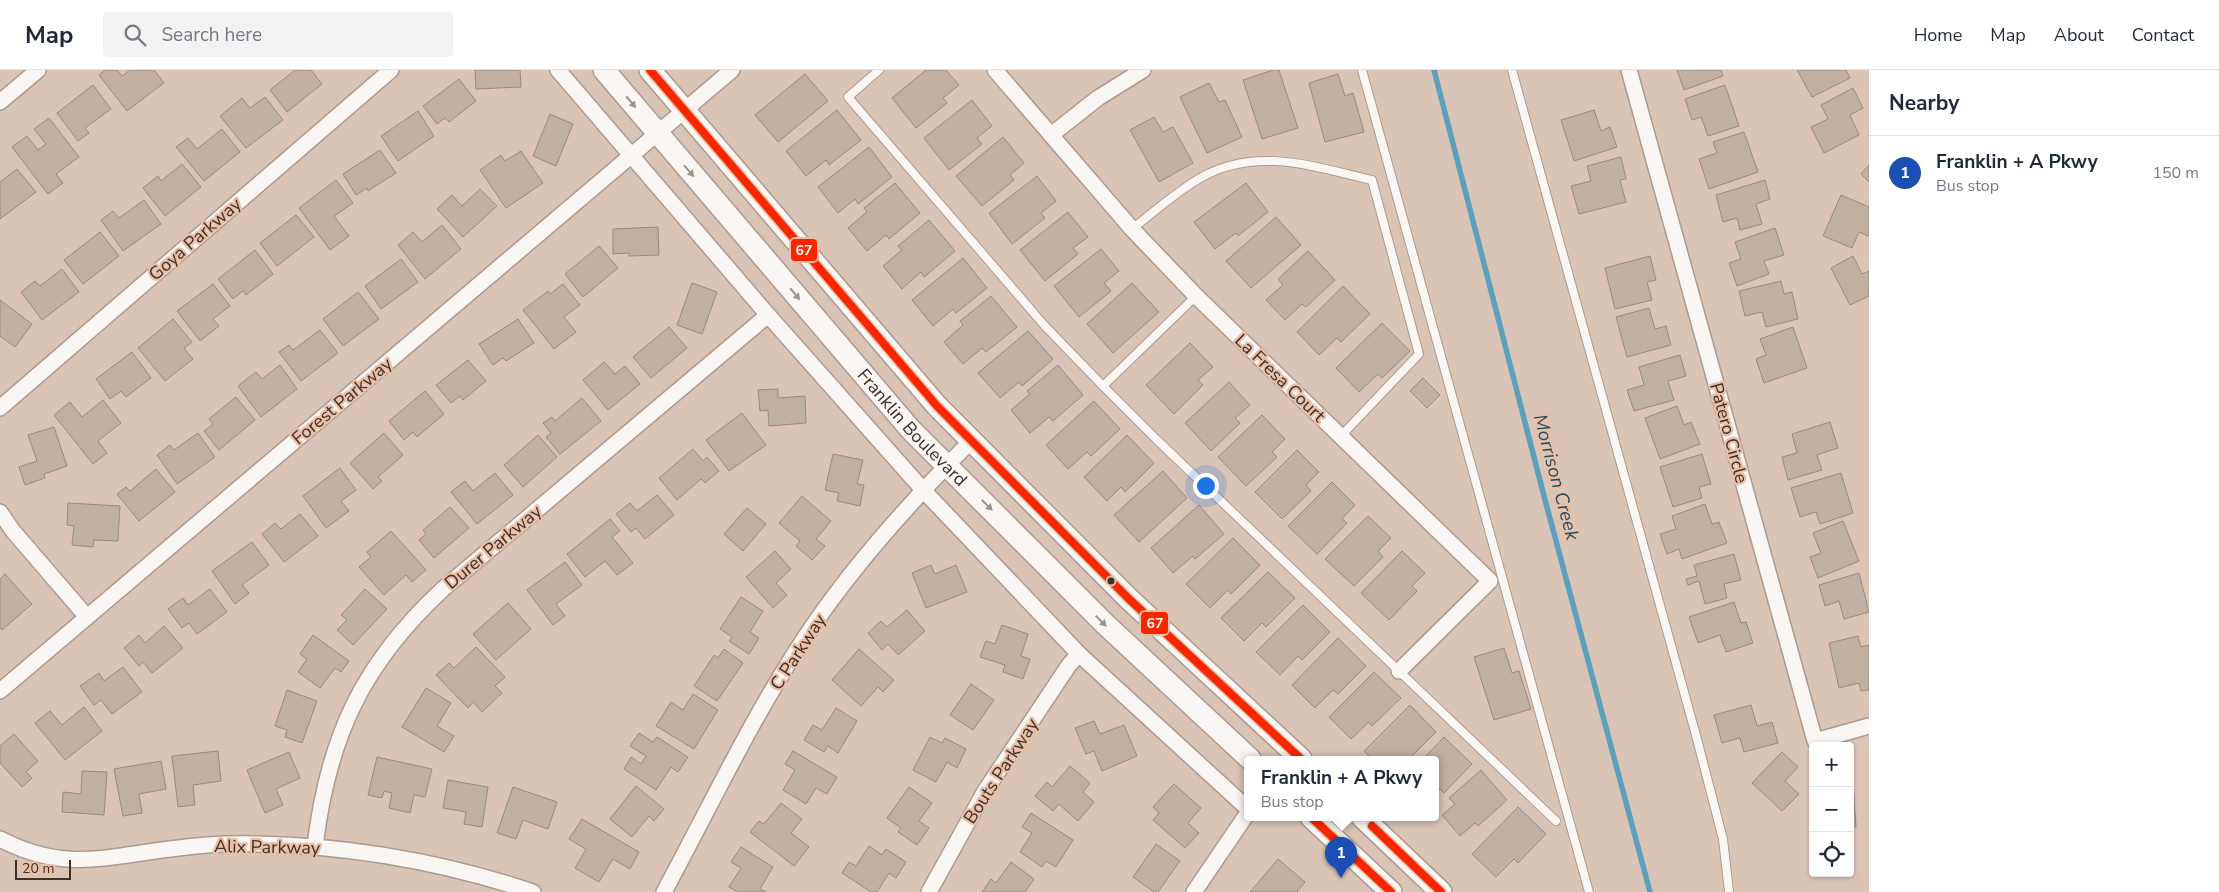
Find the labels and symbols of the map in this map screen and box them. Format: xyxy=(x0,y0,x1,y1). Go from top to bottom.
one-way arrow xyxy=(625,95,636,108)
one-way arrow xyxy=(684,164,695,177)
street label: Goya Parkway xyxy=(144,192,247,286)
line badge: 67 xyxy=(790,238,818,262)
text: 67 xyxy=(796,241,812,260)
one-way arrow xyxy=(790,287,801,300)
street label: La Fresa Court xyxy=(1230,329,1331,428)
street label: Forest Parkway xyxy=(287,351,398,450)
street label: Franklin Boulevard xyxy=(852,364,972,491)
street label: Patero Circle xyxy=(1704,380,1754,486)
water label: Morrison Creek xyxy=(1527,411,1585,544)
your location xyxy=(1193,473,1219,499)
street label: Durer Parkway xyxy=(439,499,547,595)
one-way arrow xyxy=(981,499,993,511)
unlabelled marker xyxy=(1106,576,1116,586)
street label: C Parkway xyxy=(764,609,832,695)
line badge: 67 xyxy=(1140,611,1169,635)
one-way arrow xyxy=(1095,614,1107,626)
text: 67 xyxy=(1147,614,1163,633)
street label: Bouts Parkway xyxy=(958,713,1044,828)
street label: Alix Parkway xyxy=(214,834,321,860)
pin: 1 xyxy=(1325,837,1357,878)
scale bar xyxy=(15,857,71,880)

